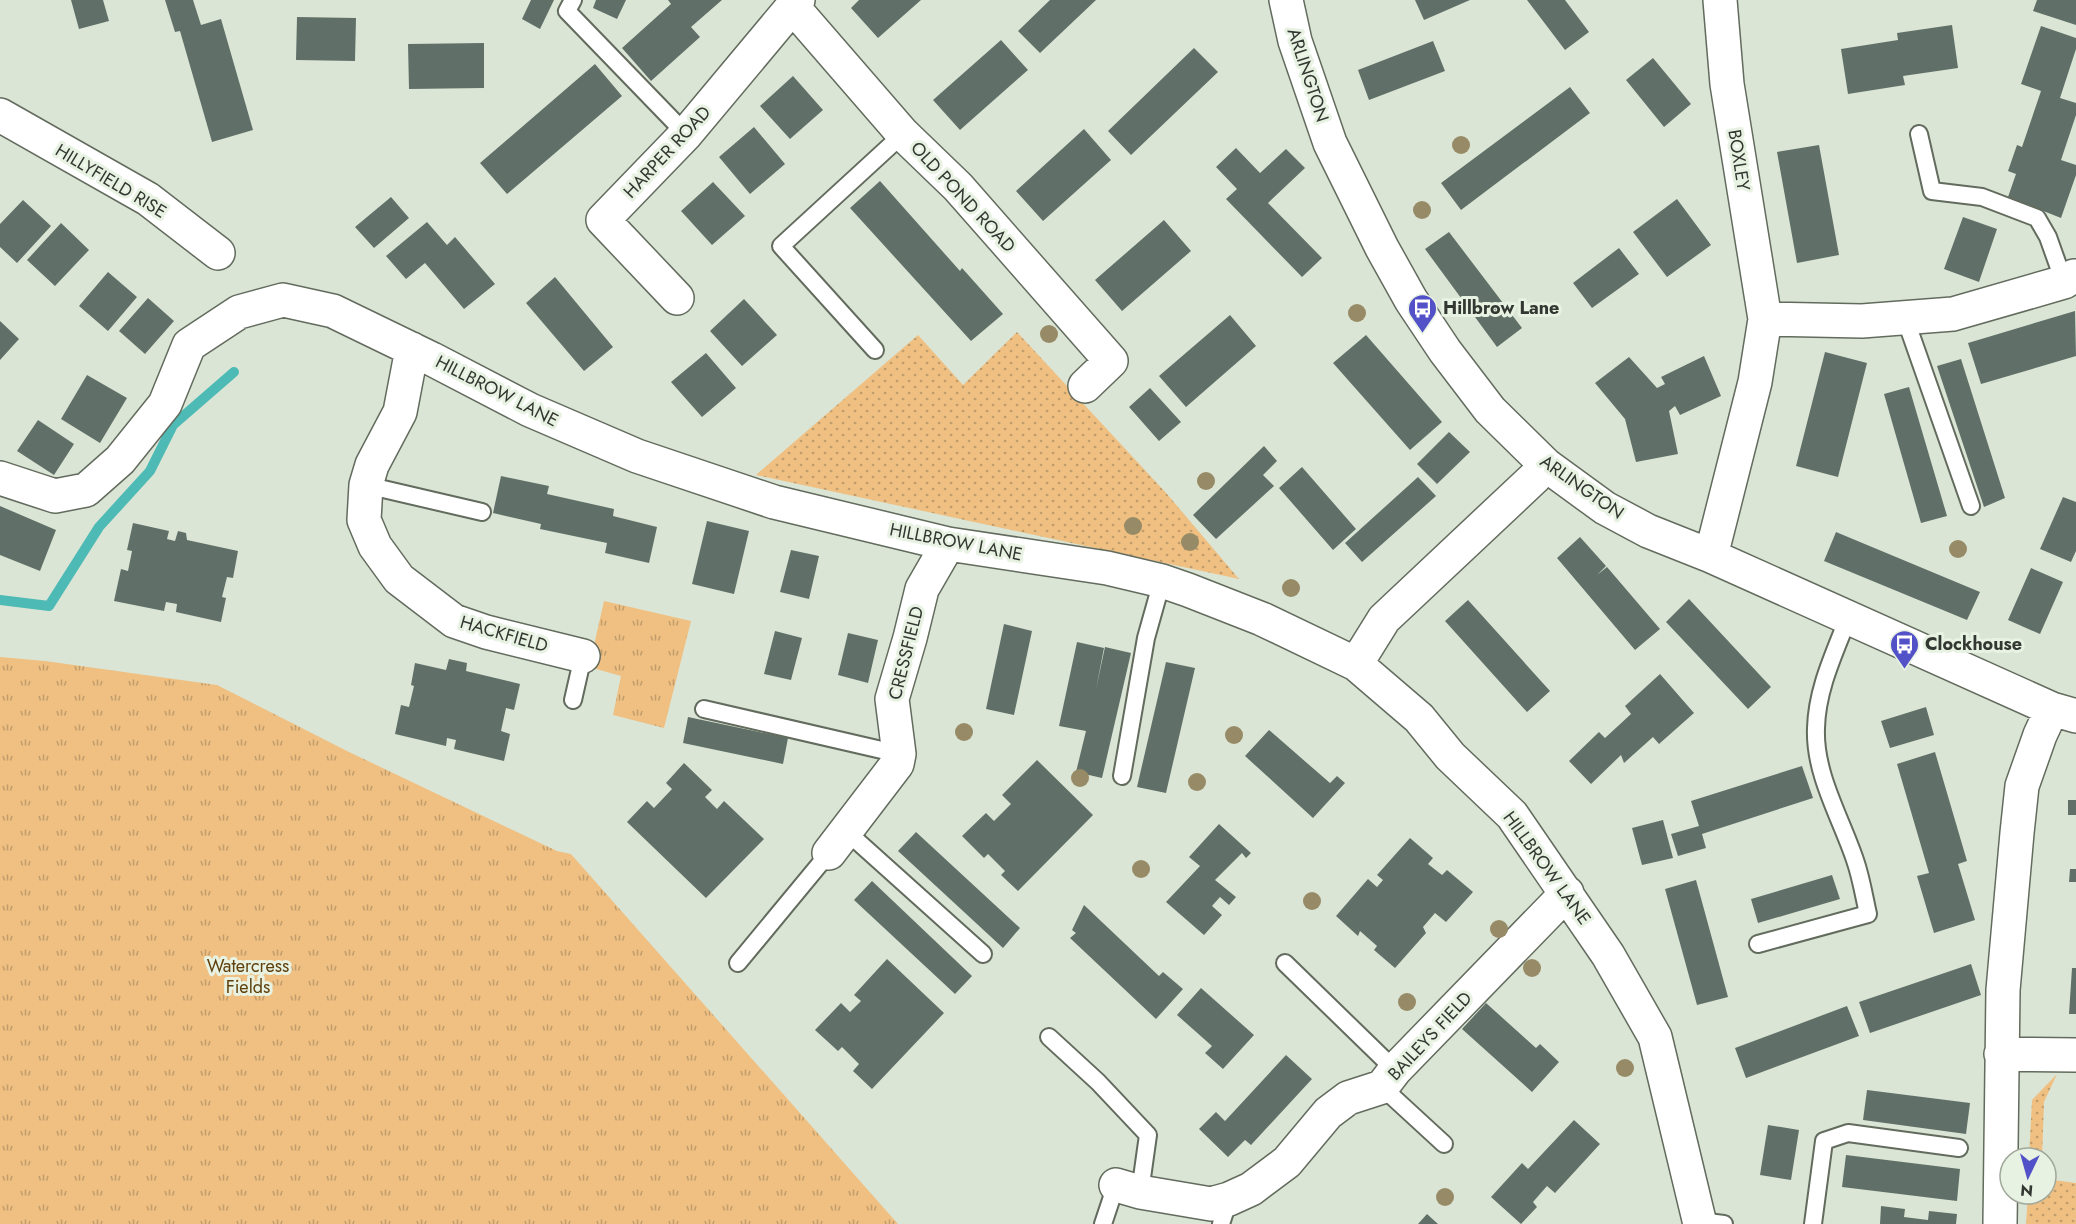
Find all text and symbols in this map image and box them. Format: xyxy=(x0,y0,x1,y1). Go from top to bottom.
street label: ARLINGTON xyxy=(1281,25,1335,125)
street label: HARPER ROAD xyxy=(617,100,717,204)
street label: BOXLEY xyxy=(1721,127,1757,193)
street label: OLD POND ROAD xyxy=(905,136,1021,258)
street label: HILLYFIELD RISE xyxy=(50,138,172,224)
bus stop icon: Hillbrow Lane xyxy=(1406,292,1438,334)
place label: Hillbrow Lane xyxy=(1443,295,1559,321)
street label: HILLBROW LANE xyxy=(431,349,563,433)
street label: ARLINGTON xyxy=(1535,448,1629,526)
street label: HILLBROW LANE xyxy=(887,516,1025,568)
street label: CRESSFIELD xyxy=(882,603,930,703)
street label: HACKFIELD xyxy=(457,609,551,659)
bus stop icon: Clockhouse xyxy=(1888,628,1920,670)
place label: Clockhouse xyxy=(1925,631,2022,657)
street label: HILLBROW LANE xyxy=(1497,806,1597,930)
park label: Watercress Fields xyxy=(207,953,289,1000)
street label: BAILEYS FIELD xyxy=(1382,986,1478,1086)
north arrow xyxy=(1998,1146,2058,1206)
text: N xyxy=(2019,1178,2034,1202)

